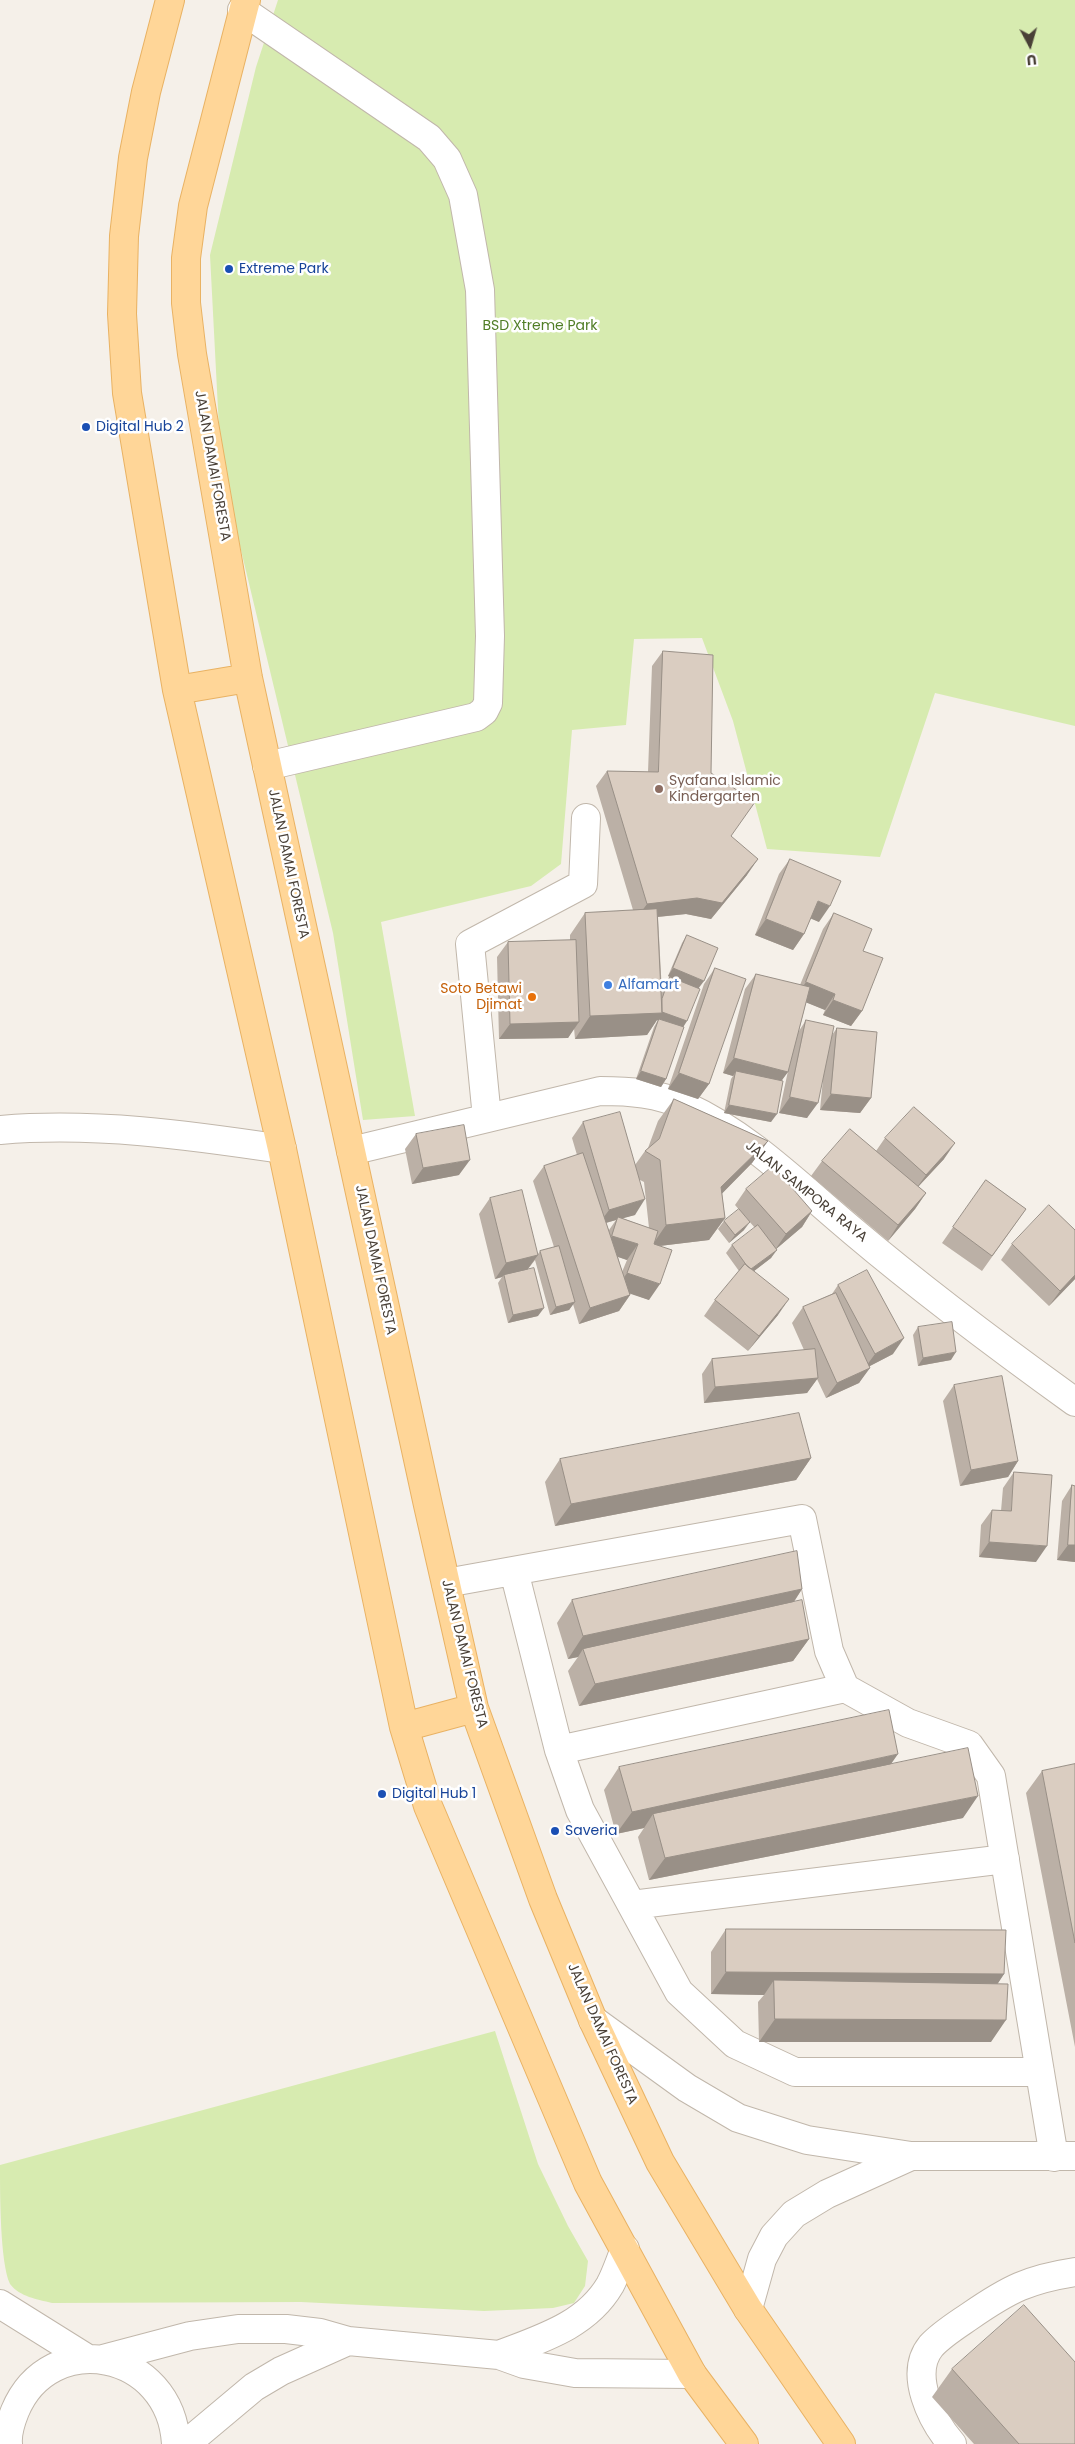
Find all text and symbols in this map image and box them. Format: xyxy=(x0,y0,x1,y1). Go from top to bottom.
north arrow xyxy=(1005,20,1055,70)
text: U xyxy=(1026,49,1038,70)
place label: Extreme Park xyxy=(239,261,329,277)
marker: Extreme Park xyxy=(223,263,235,275)
park label: BSD Xtreme Park xyxy=(483,318,597,334)
street label: JALAN DAMAI FORESTA xyxy=(190,389,234,543)
place label: Digital Hub 2 xyxy=(96,419,184,435)
marker: Digital Hub 2 xyxy=(80,421,92,433)
place label: Syafana Islamic Kindergarten xyxy=(669,773,781,806)
marker: Syafana Islamic Kindergarten xyxy=(653,783,665,795)
street label: JALAN DAMAI FORESTA xyxy=(264,787,312,941)
place label: Alfamart xyxy=(618,977,679,993)
marker: Alfamart xyxy=(602,979,614,991)
place label: Soto Betawi Djimat xyxy=(440,981,522,1014)
marker: Soto Betawi Djimat xyxy=(526,991,538,1003)
street label: JALAN SAMPORA RAYA xyxy=(742,1138,870,1246)
street label: JALAN DAMAI FORESTA xyxy=(351,1183,399,1337)
street label: JALAN DAMAI FORESTA xyxy=(437,1578,491,1730)
place label: Digital Hub 1 xyxy=(392,1786,476,1802)
marker: Digital Hub 1 xyxy=(376,1788,388,1800)
place label: Saveria xyxy=(565,1823,617,1839)
marker: Saveria xyxy=(549,1825,561,1837)
street label: JALAN DAMAI FORESTA xyxy=(563,1961,641,2107)

